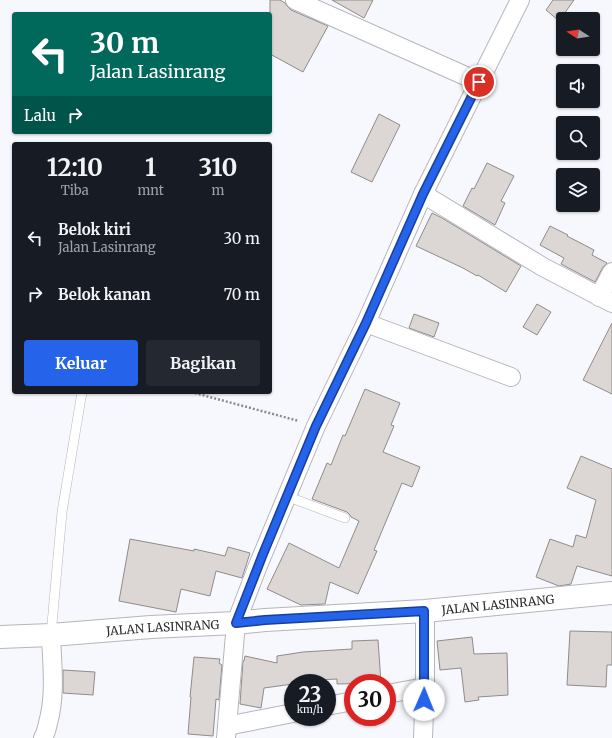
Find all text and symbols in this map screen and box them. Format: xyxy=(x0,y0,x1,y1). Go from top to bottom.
north arrow xyxy=(556,12,600,56)
map controls xyxy=(556,12,600,212)
text: 30 m xyxy=(90,25,159,61)
icon: left xyxy=(24,28,76,80)
text: Jalan Lasinrang xyxy=(90,60,225,83)
button: sound xyxy=(556,64,600,108)
pin xyxy=(462,65,496,99)
icon: arrive xyxy=(468,71,490,93)
icon: right xyxy=(64,104,86,126)
text: Lalu xyxy=(24,106,56,125)
button: search xyxy=(556,116,600,160)
text: 12:10 xyxy=(47,152,103,183)
text: 1 xyxy=(145,152,156,183)
text: 310 xyxy=(198,152,237,183)
button: layers xyxy=(556,168,600,212)
text: Tiba xyxy=(61,182,89,199)
text: mnt xyxy=(137,182,164,199)
text: m xyxy=(211,182,224,199)
text: Belok kiri xyxy=(58,220,131,239)
icon: left xyxy=(24,227,46,249)
text: 30 m xyxy=(223,229,260,248)
text: Jalan Lasinrang xyxy=(58,239,156,256)
icon: right xyxy=(24,283,46,305)
text: Belok kanan xyxy=(58,285,151,304)
text: 70 m xyxy=(224,285,260,304)
button: Keluar xyxy=(24,340,138,386)
button: Bagikan xyxy=(146,340,260,386)
street label: JALAN LASINRANG xyxy=(440,591,555,617)
street label: JALAN LASINRANG xyxy=(105,616,220,638)
speed limit sign: 30 xyxy=(344,674,396,726)
position arrow xyxy=(403,679,445,721)
text: 23 xyxy=(299,682,321,707)
text: km/h xyxy=(297,703,323,716)

